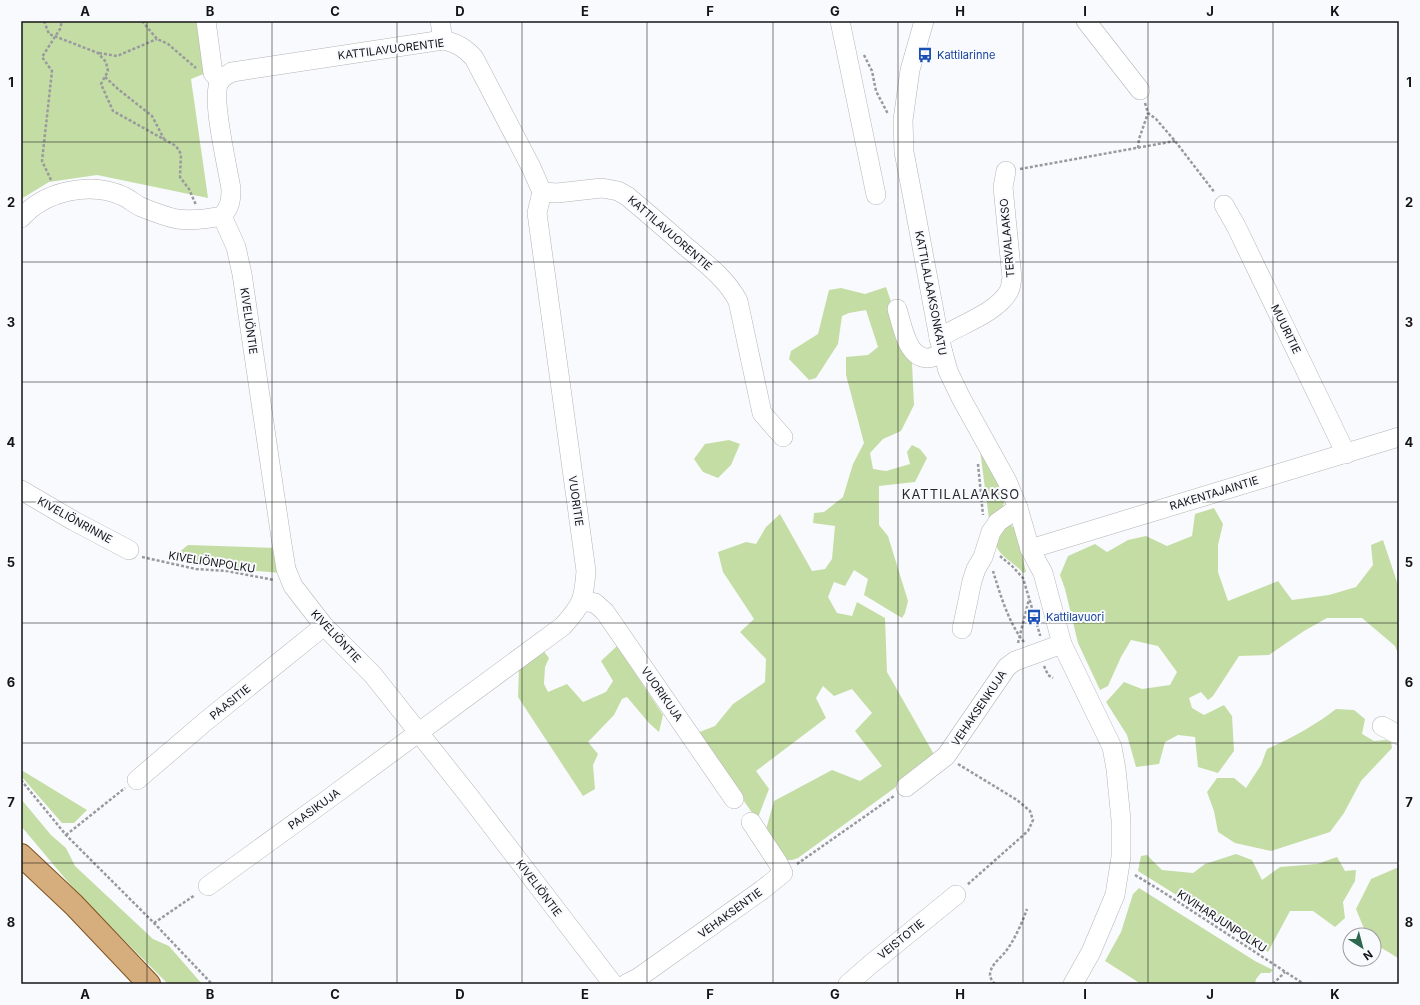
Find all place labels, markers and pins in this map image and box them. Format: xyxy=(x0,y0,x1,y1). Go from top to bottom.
bus stop icon: Kattilarinne xyxy=(916,46,934,64)
place label: Kattilarinne xyxy=(937,48,995,62)
bus stop icon: Kattilavuori xyxy=(1025,608,1043,626)
place label: Kattilavuori xyxy=(1046,610,1104,624)

